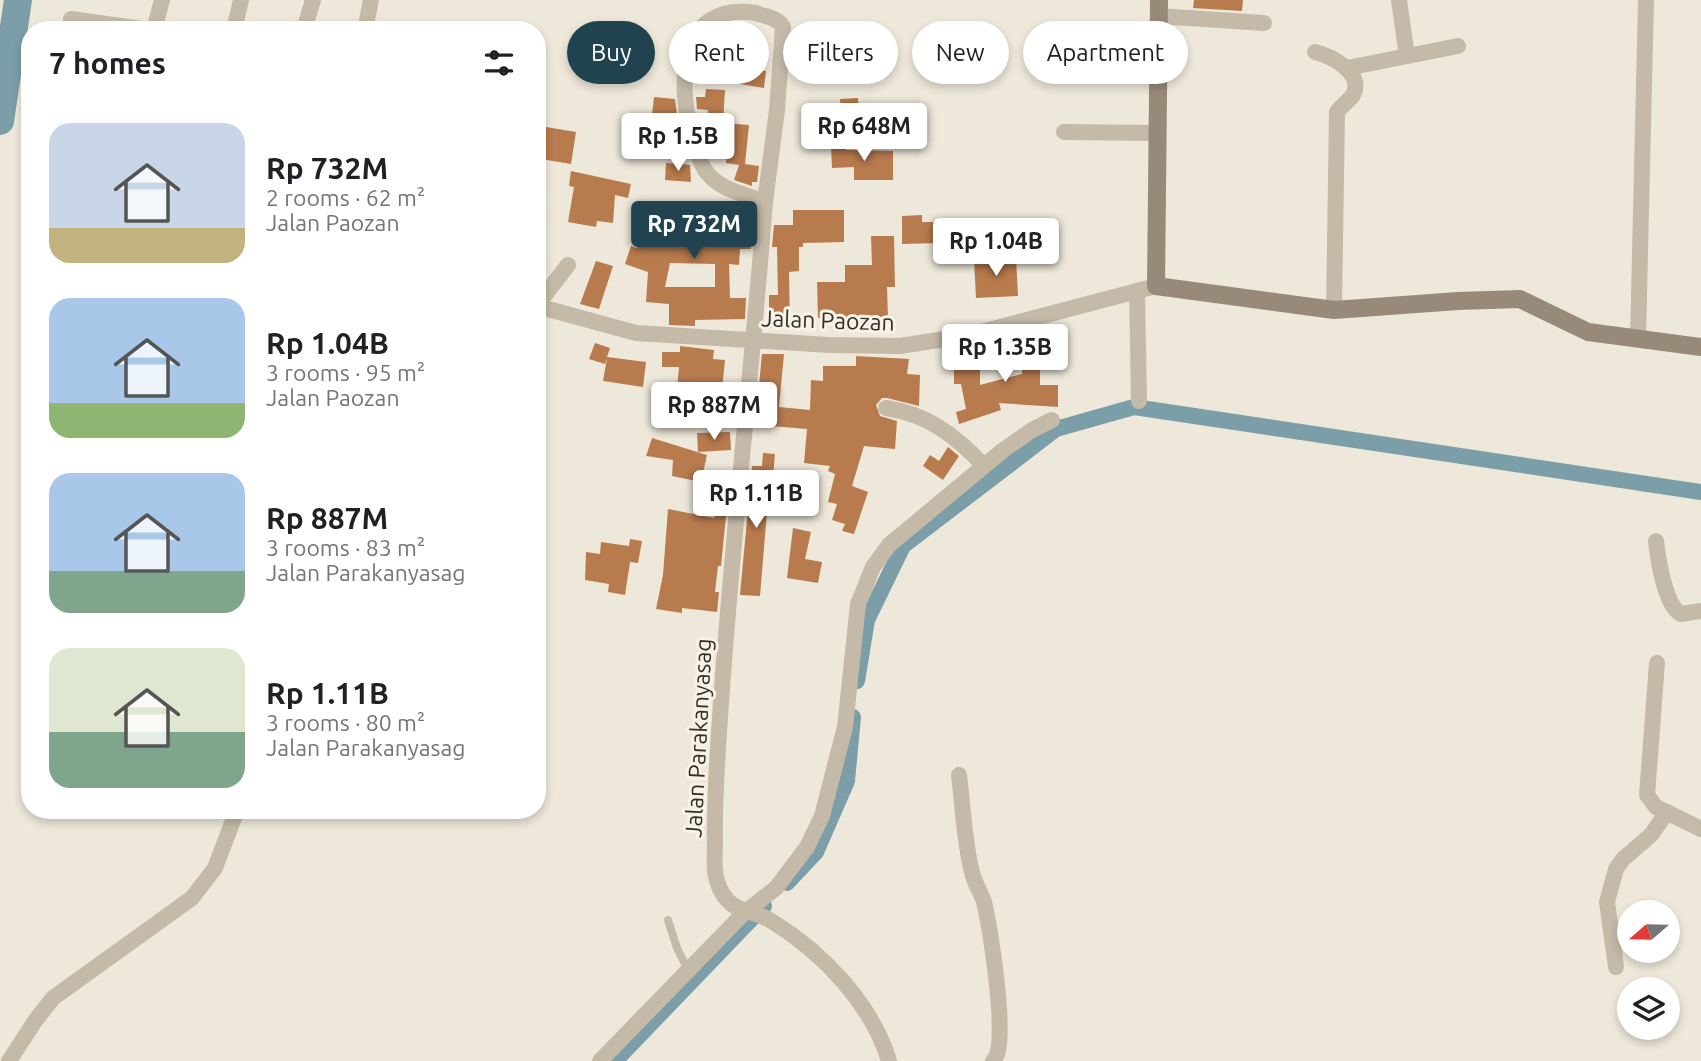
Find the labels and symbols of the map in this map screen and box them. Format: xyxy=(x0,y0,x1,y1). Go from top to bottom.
pin: Rp 648M xyxy=(799,104,929,163)
pin: Rp 1.5B xyxy=(613,114,743,173)
pin: Rp 732M xyxy=(629,202,759,261)
pin: Rp 1.04B xyxy=(924,218,1068,278)
street label: Jalan Paozan xyxy=(761,305,895,335)
pin: Rp 1.35B xyxy=(933,324,1077,384)
pin: Rp 887M xyxy=(649,382,779,442)
pin: Rp 1.11B xyxy=(684,470,828,530)
street label: Jalan Parakanyasag xyxy=(680,638,716,838)
north arrow xyxy=(1617,900,1680,962)

